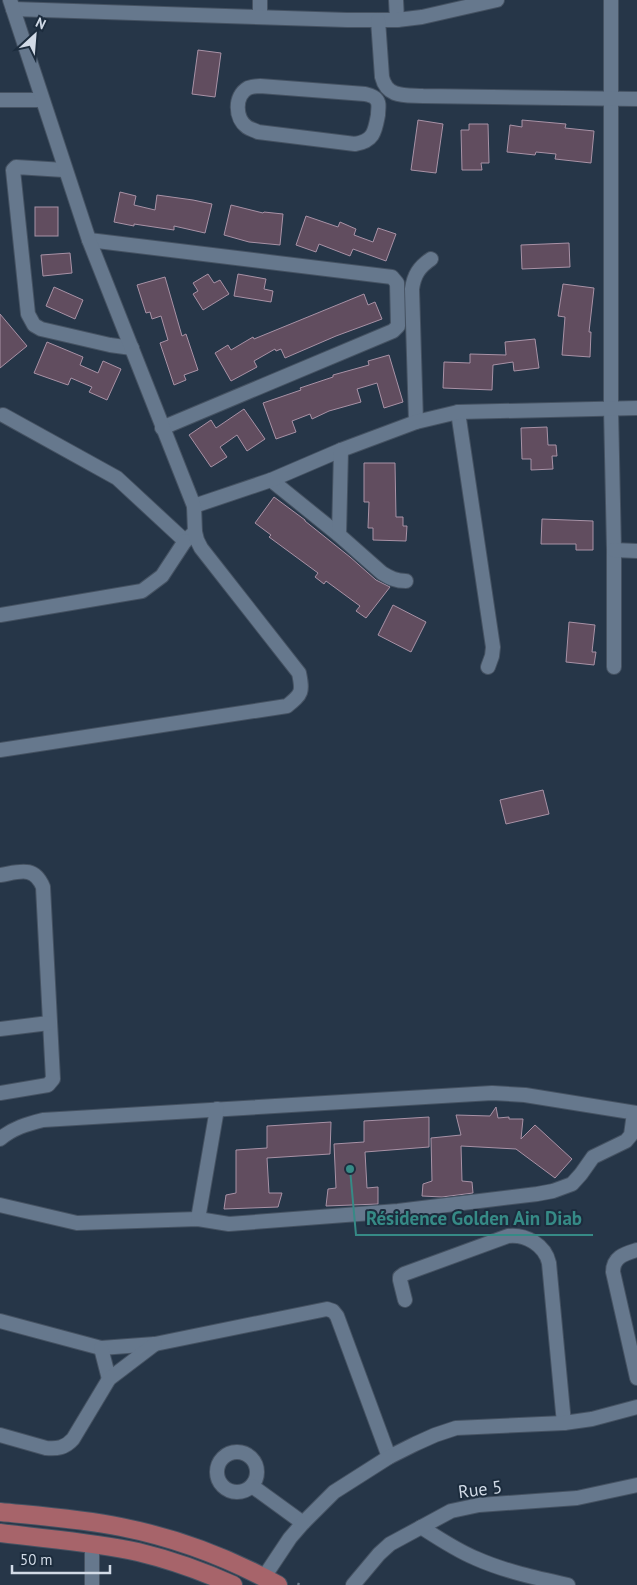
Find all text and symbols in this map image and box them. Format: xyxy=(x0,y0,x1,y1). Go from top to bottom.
north arrow xyxy=(10,10,60,60)
text: N xyxy=(33,13,49,33)
callout: Résidence Golden Ain Diab xyxy=(356,1201,593,1235)
text: Résidence Golden Ain Diab xyxy=(366,1206,582,1230)
street label: Rue 5 xyxy=(457,1475,503,1503)
scale bar xyxy=(12,1542,110,1574)
text: 50 m xyxy=(20,1550,53,1569)

